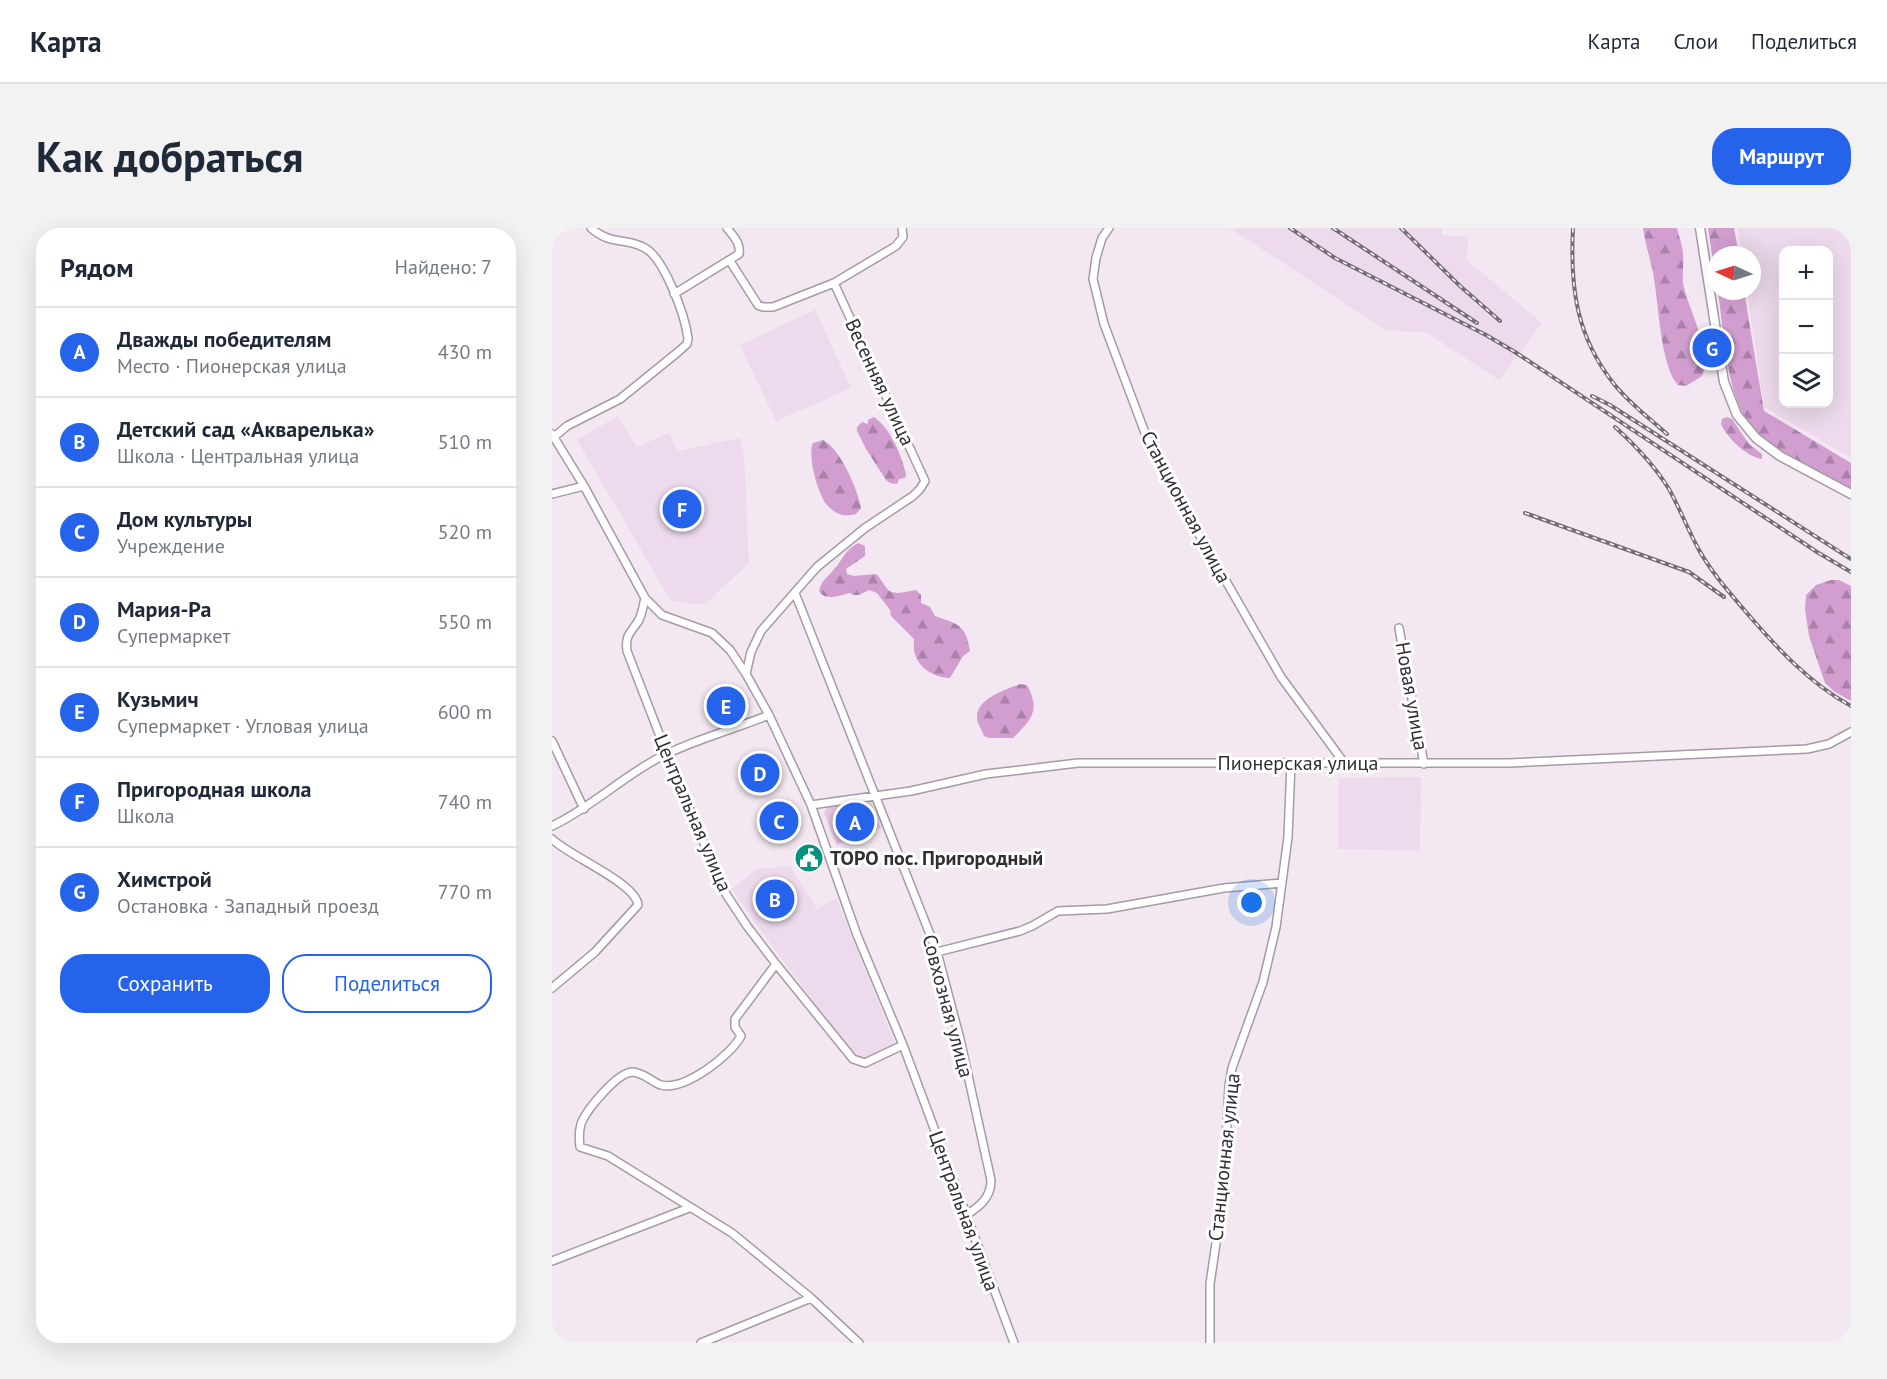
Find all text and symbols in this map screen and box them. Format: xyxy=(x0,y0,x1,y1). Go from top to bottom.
text: Карта xyxy=(30,23,102,60)
text: Карта xyxy=(1587,28,1640,55)
text: Слои xyxy=(1673,28,1718,55)
text: Поделиться xyxy=(1751,28,1857,55)
button: Маршрут xyxy=(1712,128,1851,185)
text: Как добраться xyxy=(36,129,303,184)
north arrow xyxy=(1707,246,1761,300)
map controls xyxy=(1779,246,1833,408)
button: + xyxy=(1779,246,1833,300)
text: Рядом xyxy=(60,251,134,284)
text: Найдено: 7 xyxy=(395,254,492,280)
button: − xyxy=(1779,300,1833,354)
street label: Весенняя улица xyxy=(839,314,921,450)
text: Дважды победителям xyxy=(117,325,331,353)
pin: G xyxy=(1692,326,1732,370)
text: A xyxy=(73,339,86,365)
text: 430 m xyxy=(438,339,492,365)
text: Место · Пионерская улица xyxy=(117,353,347,379)
button: layers xyxy=(1779,354,1833,408)
text: Детский сад «Акварелька» xyxy=(117,415,375,443)
street label: Станционная улица xyxy=(1135,426,1237,588)
text: B xyxy=(74,429,85,455)
text: 510 m xyxy=(438,429,492,455)
text: Школа · Центральная улица xyxy=(117,443,359,469)
pin: F xyxy=(662,486,702,532)
text: Дом культуры xyxy=(117,505,252,533)
text: C xyxy=(74,519,85,545)
text: 520 m xyxy=(438,519,492,545)
text: Учреждение xyxy=(117,533,225,559)
text: Мария-Ра xyxy=(117,595,211,623)
text: D xyxy=(73,609,86,635)
text: 550 m xyxy=(438,609,492,635)
text: Супермаркет xyxy=(117,623,230,649)
street label: Новая улица xyxy=(1390,640,1434,752)
pin: E xyxy=(706,684,746,728)
text: Кузьмич xyxy=(117,685,199,713)
text: E xyxy=(74,699,85,725)
text: 600 m xyxy=(438,699,492,725)
text: Супермаркет · Угловая улица xyxy=(117,713,369,739)
street label: Центральная улица xyxy=(648,730,738,896)
pin: D xyxy=(740,750,780,796)
street label: Пионерская улица xyxy=(1218,750,1378,776)
text: Пригородная школа xyxy=(117,775,312,803)
text: F xyxy=(74,789,85,815)
text: 740 m xyxy=(438,789,492,815)
pin: C xyxy=(760,798,798,844)
pin: A xyxy=(836,800,874,844)
text: Школа xyxy=(117,803,174,829)
public building icon: ТОРО пос. Пригородный xyxy=(793,842,825,874)
place label: ТОРО пос. Пригородный xyxy=(830,845,1043,871)
text: Химстрой xyxy=(117,865,212,893)
pin: B xyxy=(756,876,794,922)
text: G xyxy=(73,879,86,905)
text: 770 m xyxy=(438,879,492,905)
your location xyxy=(1237,888,1266,917)
text: Остановка · Западный проезд xyxy=(117,893,379,919)
street label: Совхозная улица xyxy=(916,932,980,1080)
button: Сохранить xyxy=(60,954,270,1013)
button: Поделиться xyxy=(282,954,492,1013)
street label: Станционная улица xyxy=(1202,1072,1246,1242)
street label: Центральная улица xyxy=(923,1127,1005,1295)

